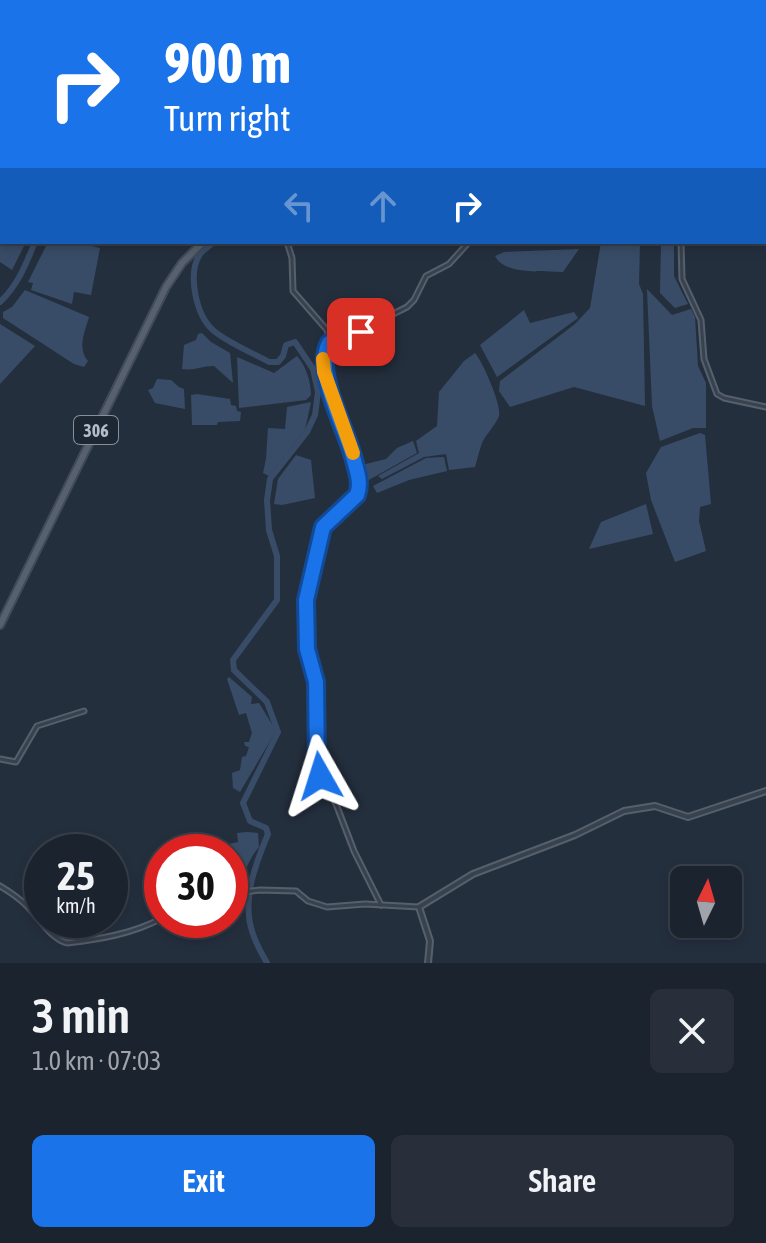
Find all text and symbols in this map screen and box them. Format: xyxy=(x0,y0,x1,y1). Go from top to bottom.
text: 900 m xyxy=(164,31,291,95)
icon: right xyxy=(32,32,136,136)
text: Turn right xyxy=(164,97,291,139)
icon: left xyxy=(277,184,321,228)
icon: ahead xyxy=(361,184,405,228)
icon: right xyxy=(445,184,489,228)
pin xyxy=(327,298,395,366)
icon: arrive xyxy=(339,310,383,354)
road number: 306 xyxy=(74,416,118,444)
position arrow xyxy=(278,734,362,818)
speed limit sign: 30 xyxy=(144,834,248,938)
text: 25 xyxy=(57,853,95,898)
north arrow xyxy=(670,866,742,938)
map controls xyxy=(670,866,742,938)
text: km/h xyxy=(56,894,96,917)
text: 3 min xyxy=(32,988,130,1043)
button: close xyxy=(650,989,734,1073)
text: 1.0 km · 07:03 xyxy=(32,1046,162,1076)
button: Exit xyxy=(32,1135,375,1227)
button: Share xyxy=(391,1135,734,1227)

